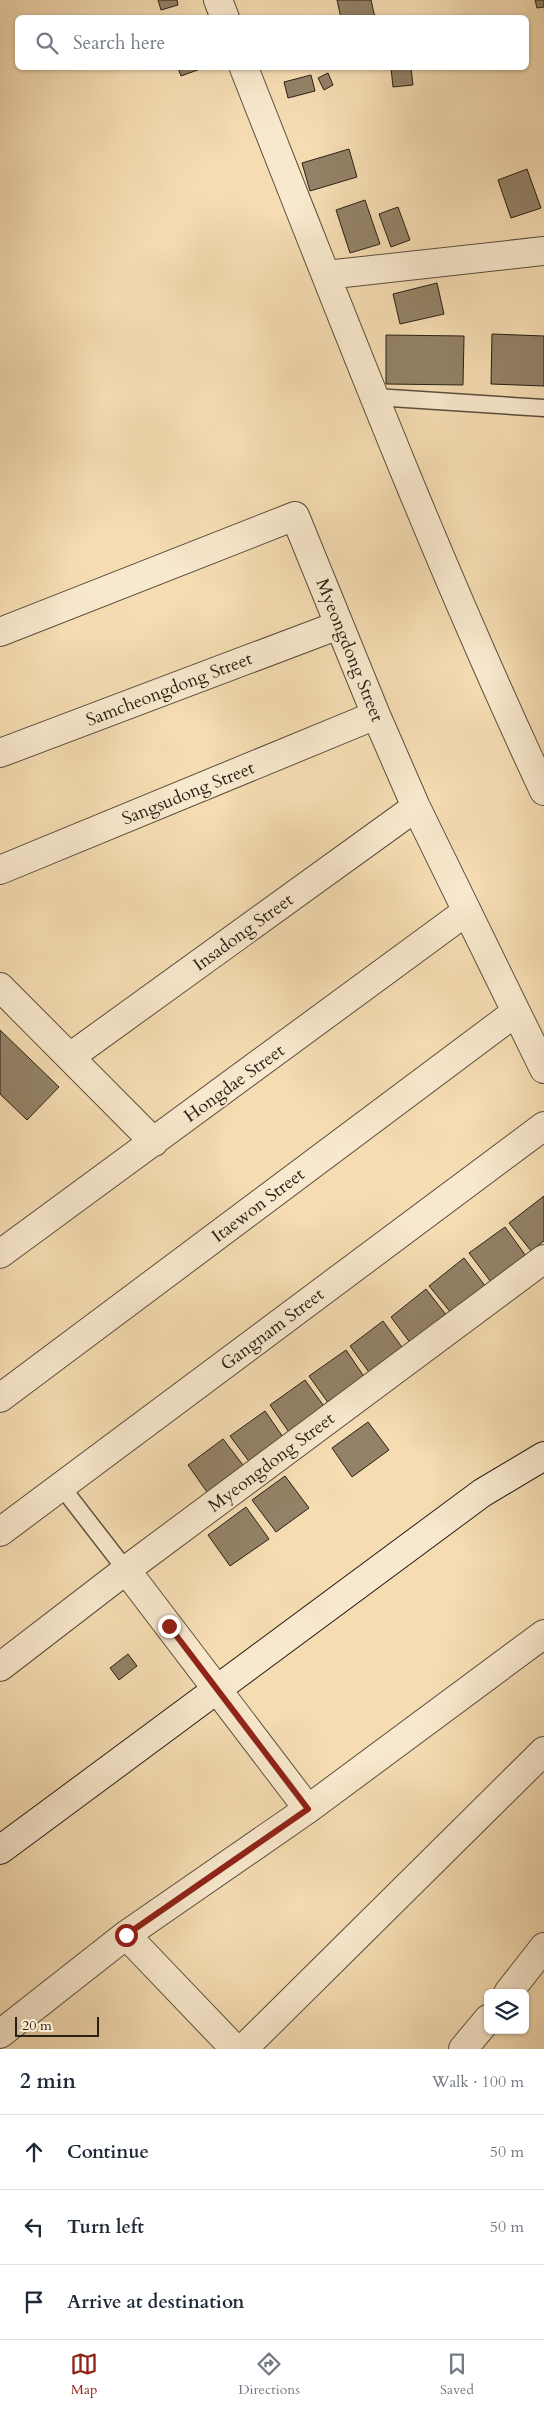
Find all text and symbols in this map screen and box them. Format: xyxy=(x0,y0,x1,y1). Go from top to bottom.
search box xyxy=(15,15,529,70)
icon: search xyxy=(33,29,61,57)
text: Search here xyxy=(73,30,165,56)
street label: Myeongdong Street xyxy=(309,575,390,726)
street label: Samcheongdong Street xyxy=(82,646,256,733)
street label: Sangsudong Street xyxy=(118,755,258,831)
street label: Insadong Street xyxy=(188,887,299,977)
street label: Hongdae Street xyxy=(179,1038,290,1128)
street label: Itaewon Street xyxy=(207,1162,310,1249)
street label: Gangnam Street xyxy=(215,1282,329,1377)
street label: Myeongdong Street xyxy=(203,1406,340,1518)
route end xyxy=(158,1615,181,1638)
route start xyxy=(115,1924,138,1947)
map controls xyxy=(484,1989,529,2034)
button: layers xyxy=(484,1989,529,2034)
scale bar xyxy=(15,2014,99,2037)
text: 20 m xyxy=(22,2016,52,2035)
text: 2 min xyxy=(20,2067,76,2096)
text: Walk · 100 m xyxy=(432,2071,524,2093)
icon: ahead xyxy=(20,2138,48,2166)
text: Continue xyxy=(67,2139,149,2165)
text: 50 m xyxy=(490,2141,524,2163)
icon: left xyxy=(20,2213,48,2241)
text: Turn left xyxy=(67,2214,144,2240)
text: 50 m xyxy=(490,2216,524,2238)
icon: arrive xyxy=(20,2288,48,2316)
text: Arrive at destination xyxy=(67,2289,244,2315)
tab: Map xyxy=(70,2350,98,2399)
tab: Directions xyxy=(238,2350,300,2399)
tab: Saved xyxy=(440,2350,474,2399)

